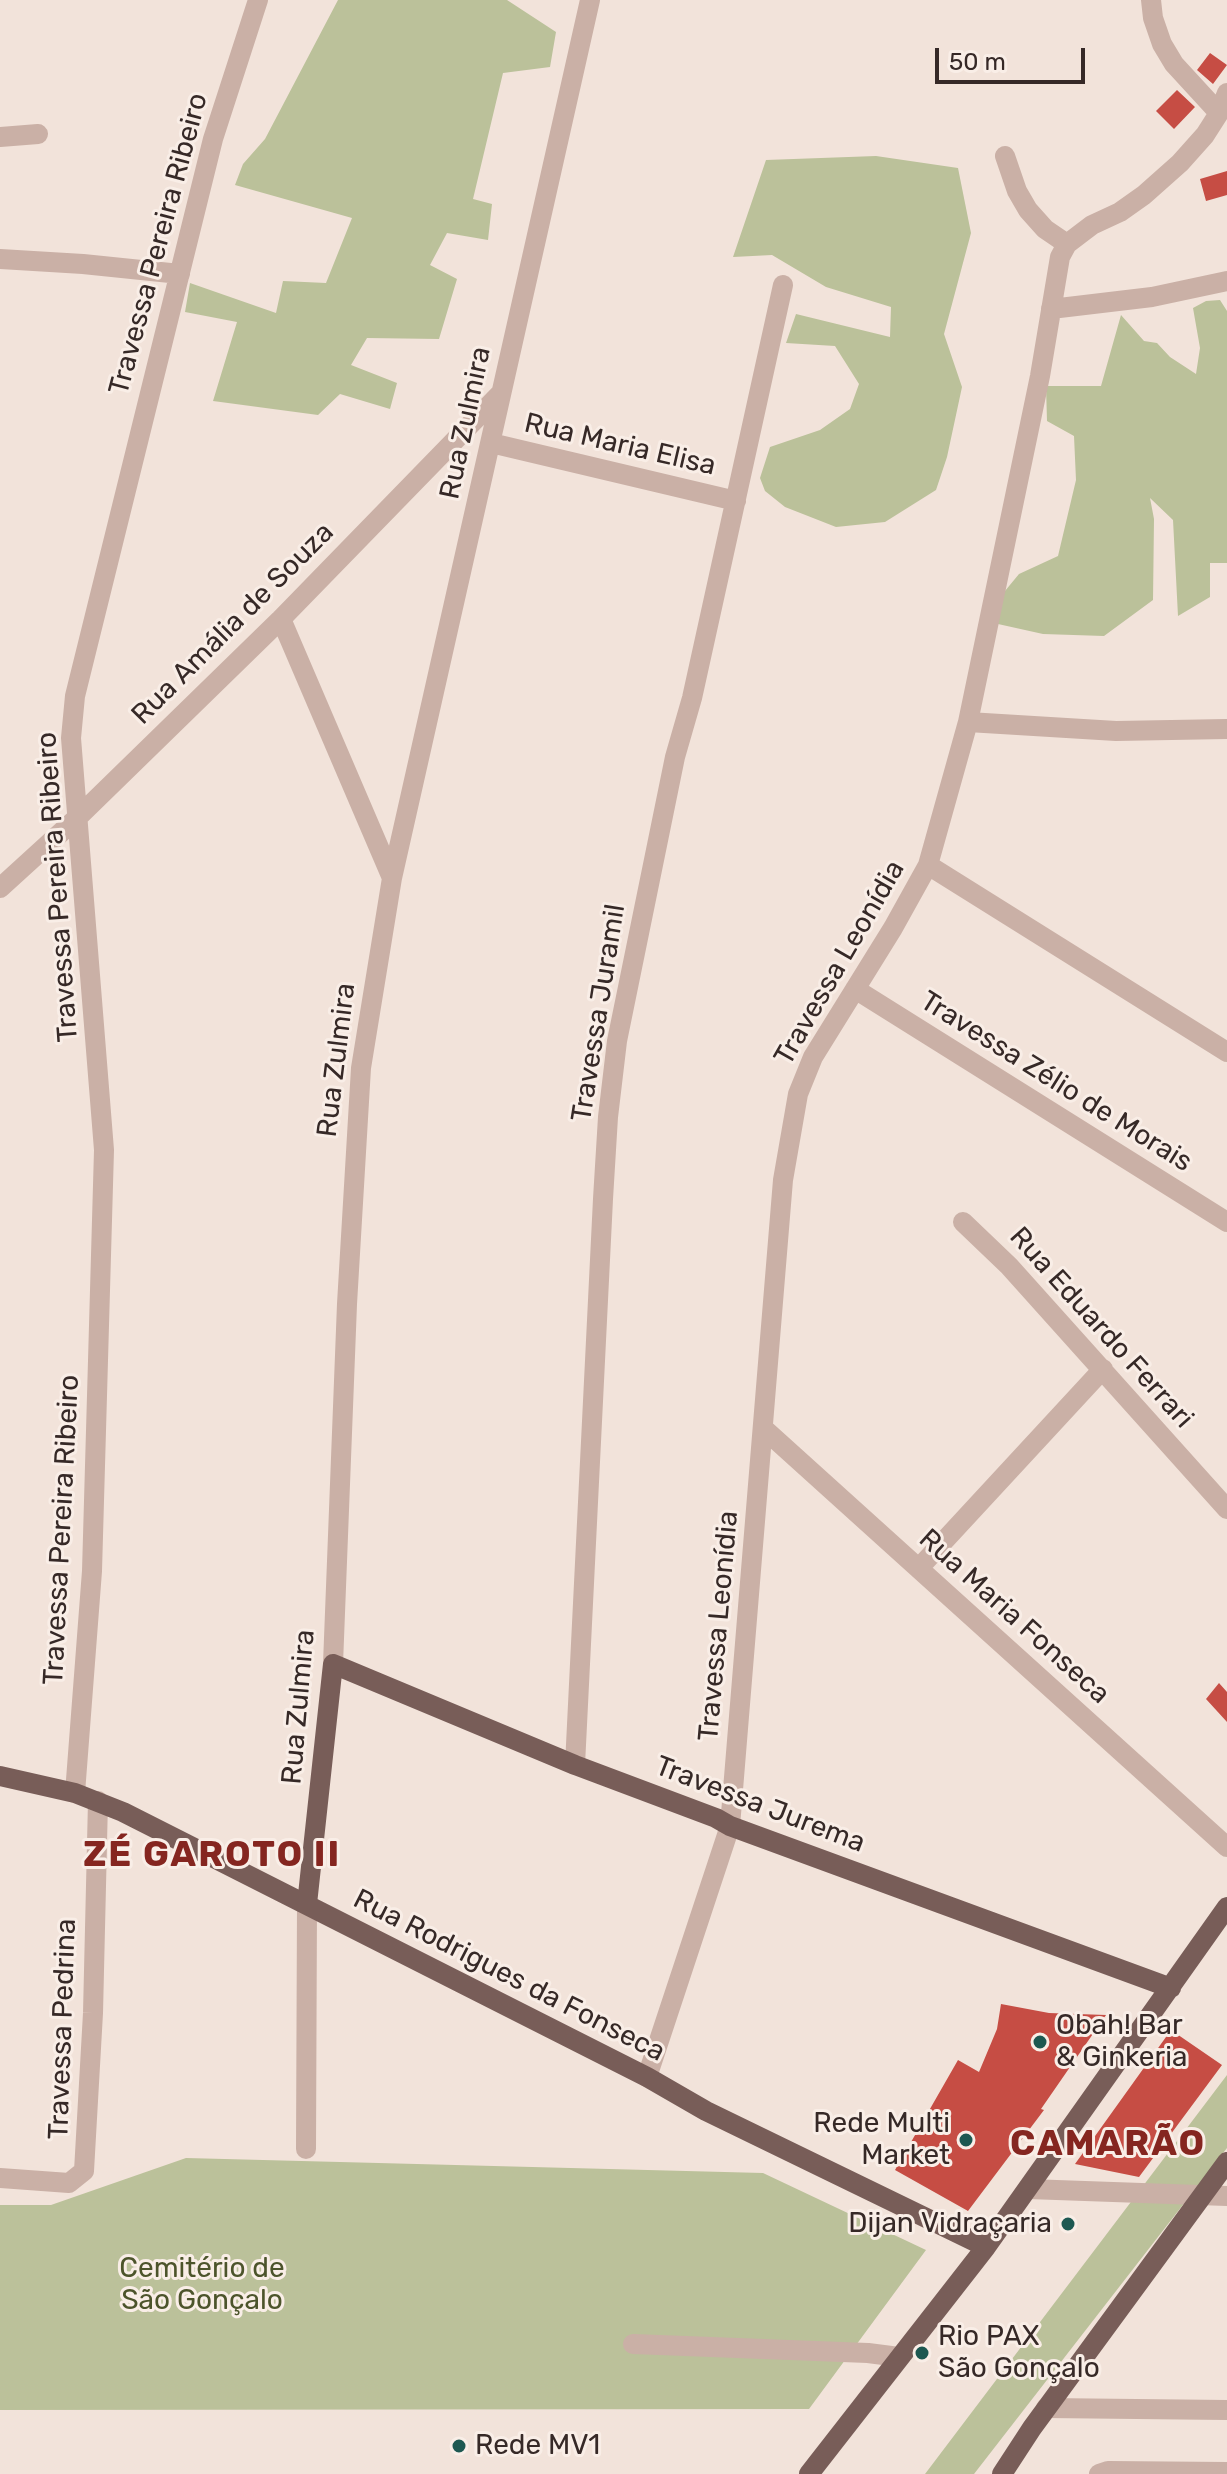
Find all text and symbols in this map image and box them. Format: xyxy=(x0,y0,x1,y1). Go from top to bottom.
scale bar xyxy=(939,32,1089,82)
text: 50 m xyxy=(949,48,1006,76)
street label: Travessa Pereira Ribeiro xyxy=(103,90,215,398)
street label: Rua Zulmira xyxy=(433,344,499,502)
street label: Rua Maria Elisa xyxy=(521,407,719,483)
street label: Rua Amália de Souza xyxy=(125,516,341,732)
street label: Travessa Pereira Ribeiro xyxy=(30,731,86,1043)
street label: Travessa Leonídia xyxy=(768,855,912,1071)
street label: Travessa Juramil xyxy=(565,902,633,1124)
street label: Rua Zulmira xyxy=(311,981,363,1139)
street label: Travessa Zélio de Morais xyxy=(914,985,1198,1179)
street label: Rua Eduardo Ferrari xyxy=(1002,1221,1200,1435)
street label: Travessa Pereira Ribeiro xyxy=(37,1374,87,1686)
street label: Travessa Leonídia xyxy=(692,1510,746,1742)
street label: Rua Maria Fonseca xyxy=(912,1523,1116,1711)
street label: Rua Zulmira xyxy=(276,1628,322,1786)
street label: Travessa Jurema xyxy=(650,1750,870,1860)
district label: ZÉ GAROTO II xyxy=(83,1834,341,1878)
street label: Rua Rodrigues da Fonseca xyxy=(348,1883,670,2069)
street label: Travessa Pedrina xyxy=(42,1918,84,2140)
place label: Obah! Bar & Ginkeria xyxy=(1056,2009,1187,2075)
marker: Obah! Bar & Ginkeria xyxy=(1031,2033,1049,2051)
place label: Rede Multi Market xyxy=(813,2107,950,2173)
district label: CAMARÃO xyxy=(1010,2123,1206,2167)
marker: Rede Multi Market xyxy=(957,2131,975,2149)
place label: Dijan Vidraçaria xyxy=(848,2207,1052,2241)
marker: Dijan Vidraçaria xyxy=(1059,2215,1077,2233)
park label: Cemitério de São Gonçalo xyxy=(119,2252,285,2318)
place label: Rio PAX São Gonçalo xyxy=(938,2320,1100,2386)
marker: Rio PAX São Gonçalo xyxy=(913,2344,931,2362)
place label: Rede MV1 xyxy=(475,2429,600,2463)
marker: Rede MV1 xyxy=(450,2437,468,2455)

